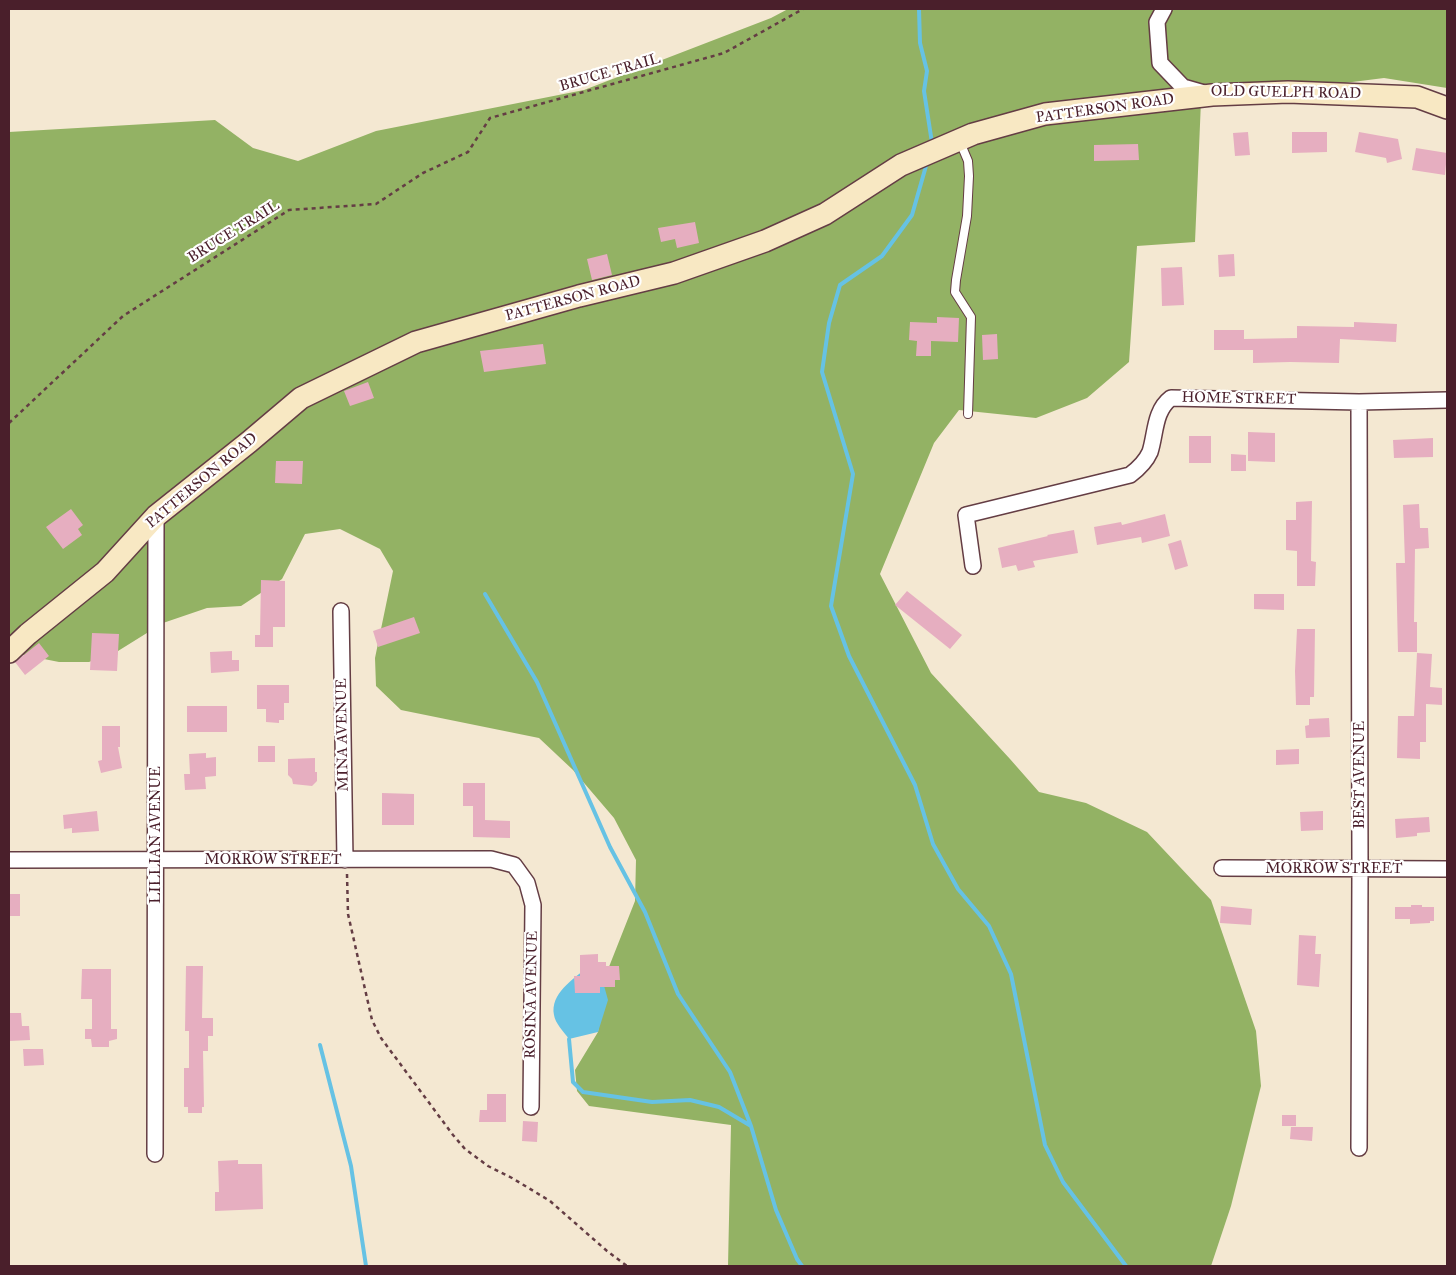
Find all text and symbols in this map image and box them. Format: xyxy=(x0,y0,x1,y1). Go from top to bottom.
street label: BRUCE TRAIL xyxy=(557,50,663,96)
street label: OLD GUELPH ROAD xyxy=(1211,83,1361,103)
street label: PATTERSON ROAD xyxy=(1035,90,1175,128)
street label: BRUCE TRAIL xyxy=(185,197,283,267)
street label: PATTERSON ROAD xyxy=(503,272,643,326)
street label: HOME STREET xyxy=(1181,389,1297,409)
street label: PATTERSON ROAD xyxy=(143,429,261,533)
street label: MINA AVENUE xyxy=(333,678,353,792)
street label: BEST AVENUE xyxy=(1351,721,1369,829)
street label: LILLIAN AVENUE xyxy=(147,766,165,904)
street label: MORROW STREET xyxy=(204,851,342,869)
street label: MORROW STREET xyxy=(1265,860,1403,878)
street label: ROSINA AVENUE xyxy=(522,931,542,1059)

